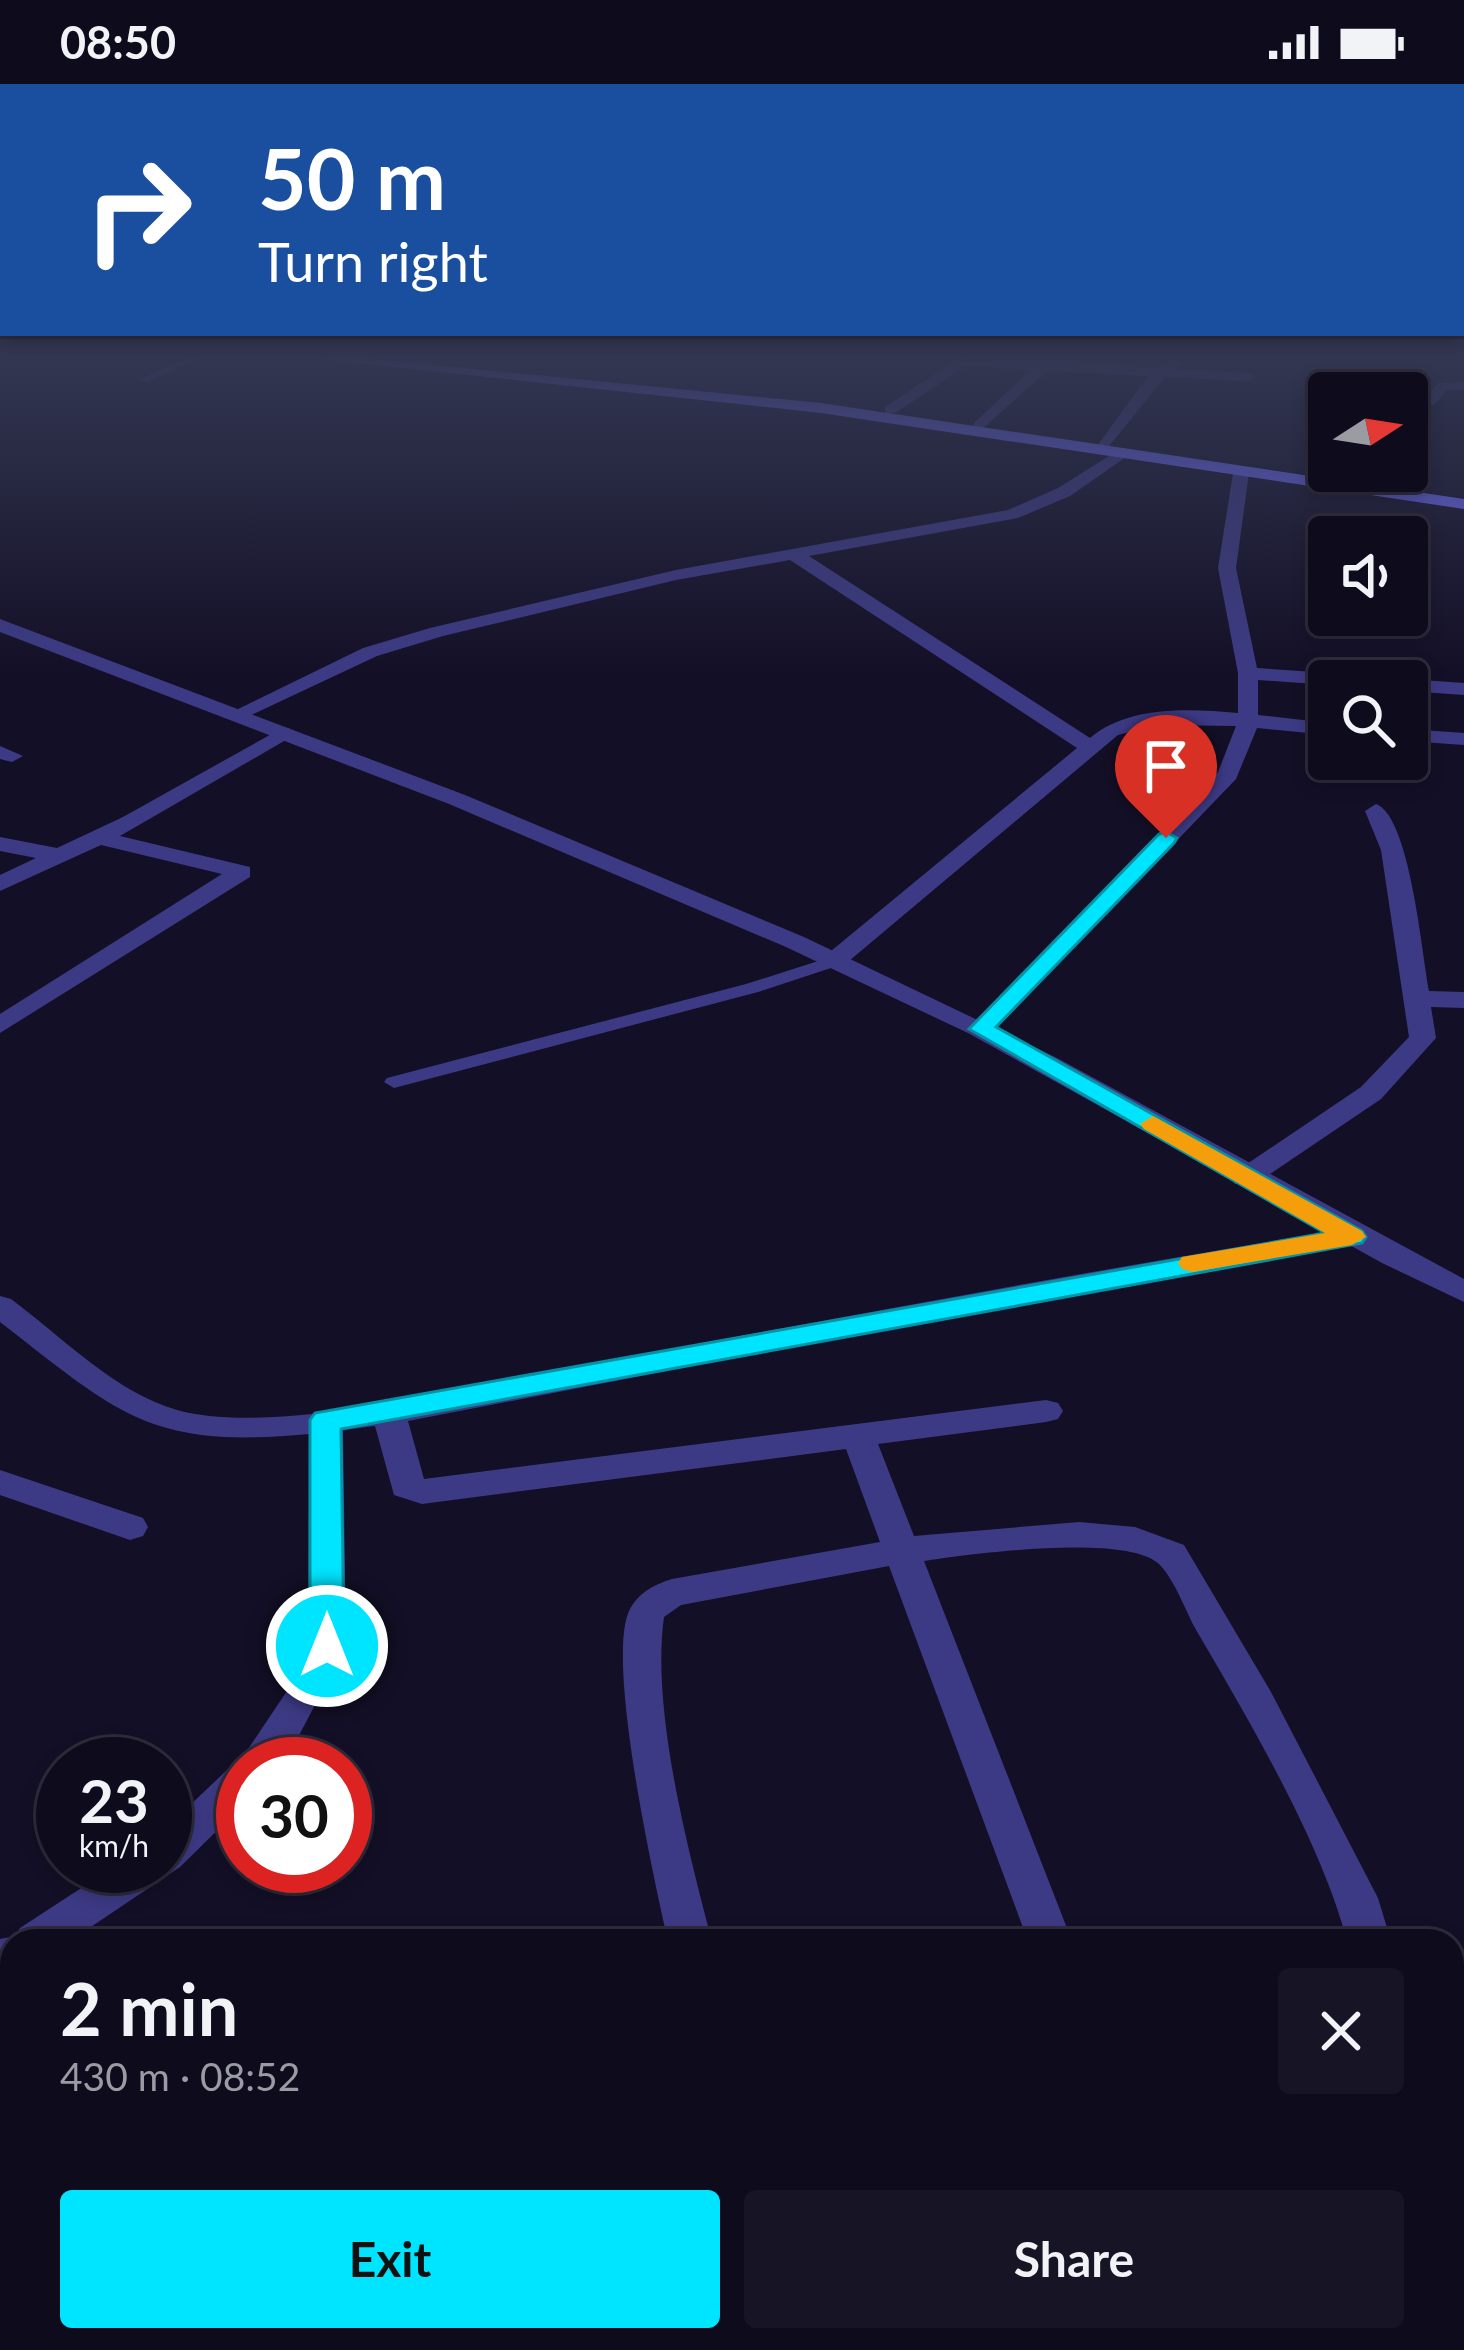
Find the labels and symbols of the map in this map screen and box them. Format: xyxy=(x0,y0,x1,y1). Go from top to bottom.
north arrow xyxy=(1308,372,1428,492)
pin xyxy=(1115,715,1217,838)
position arrow xyxy=(264,1583,390,1709)
speed limit sign: 30 xyxy=(216,1737,372,1893)

